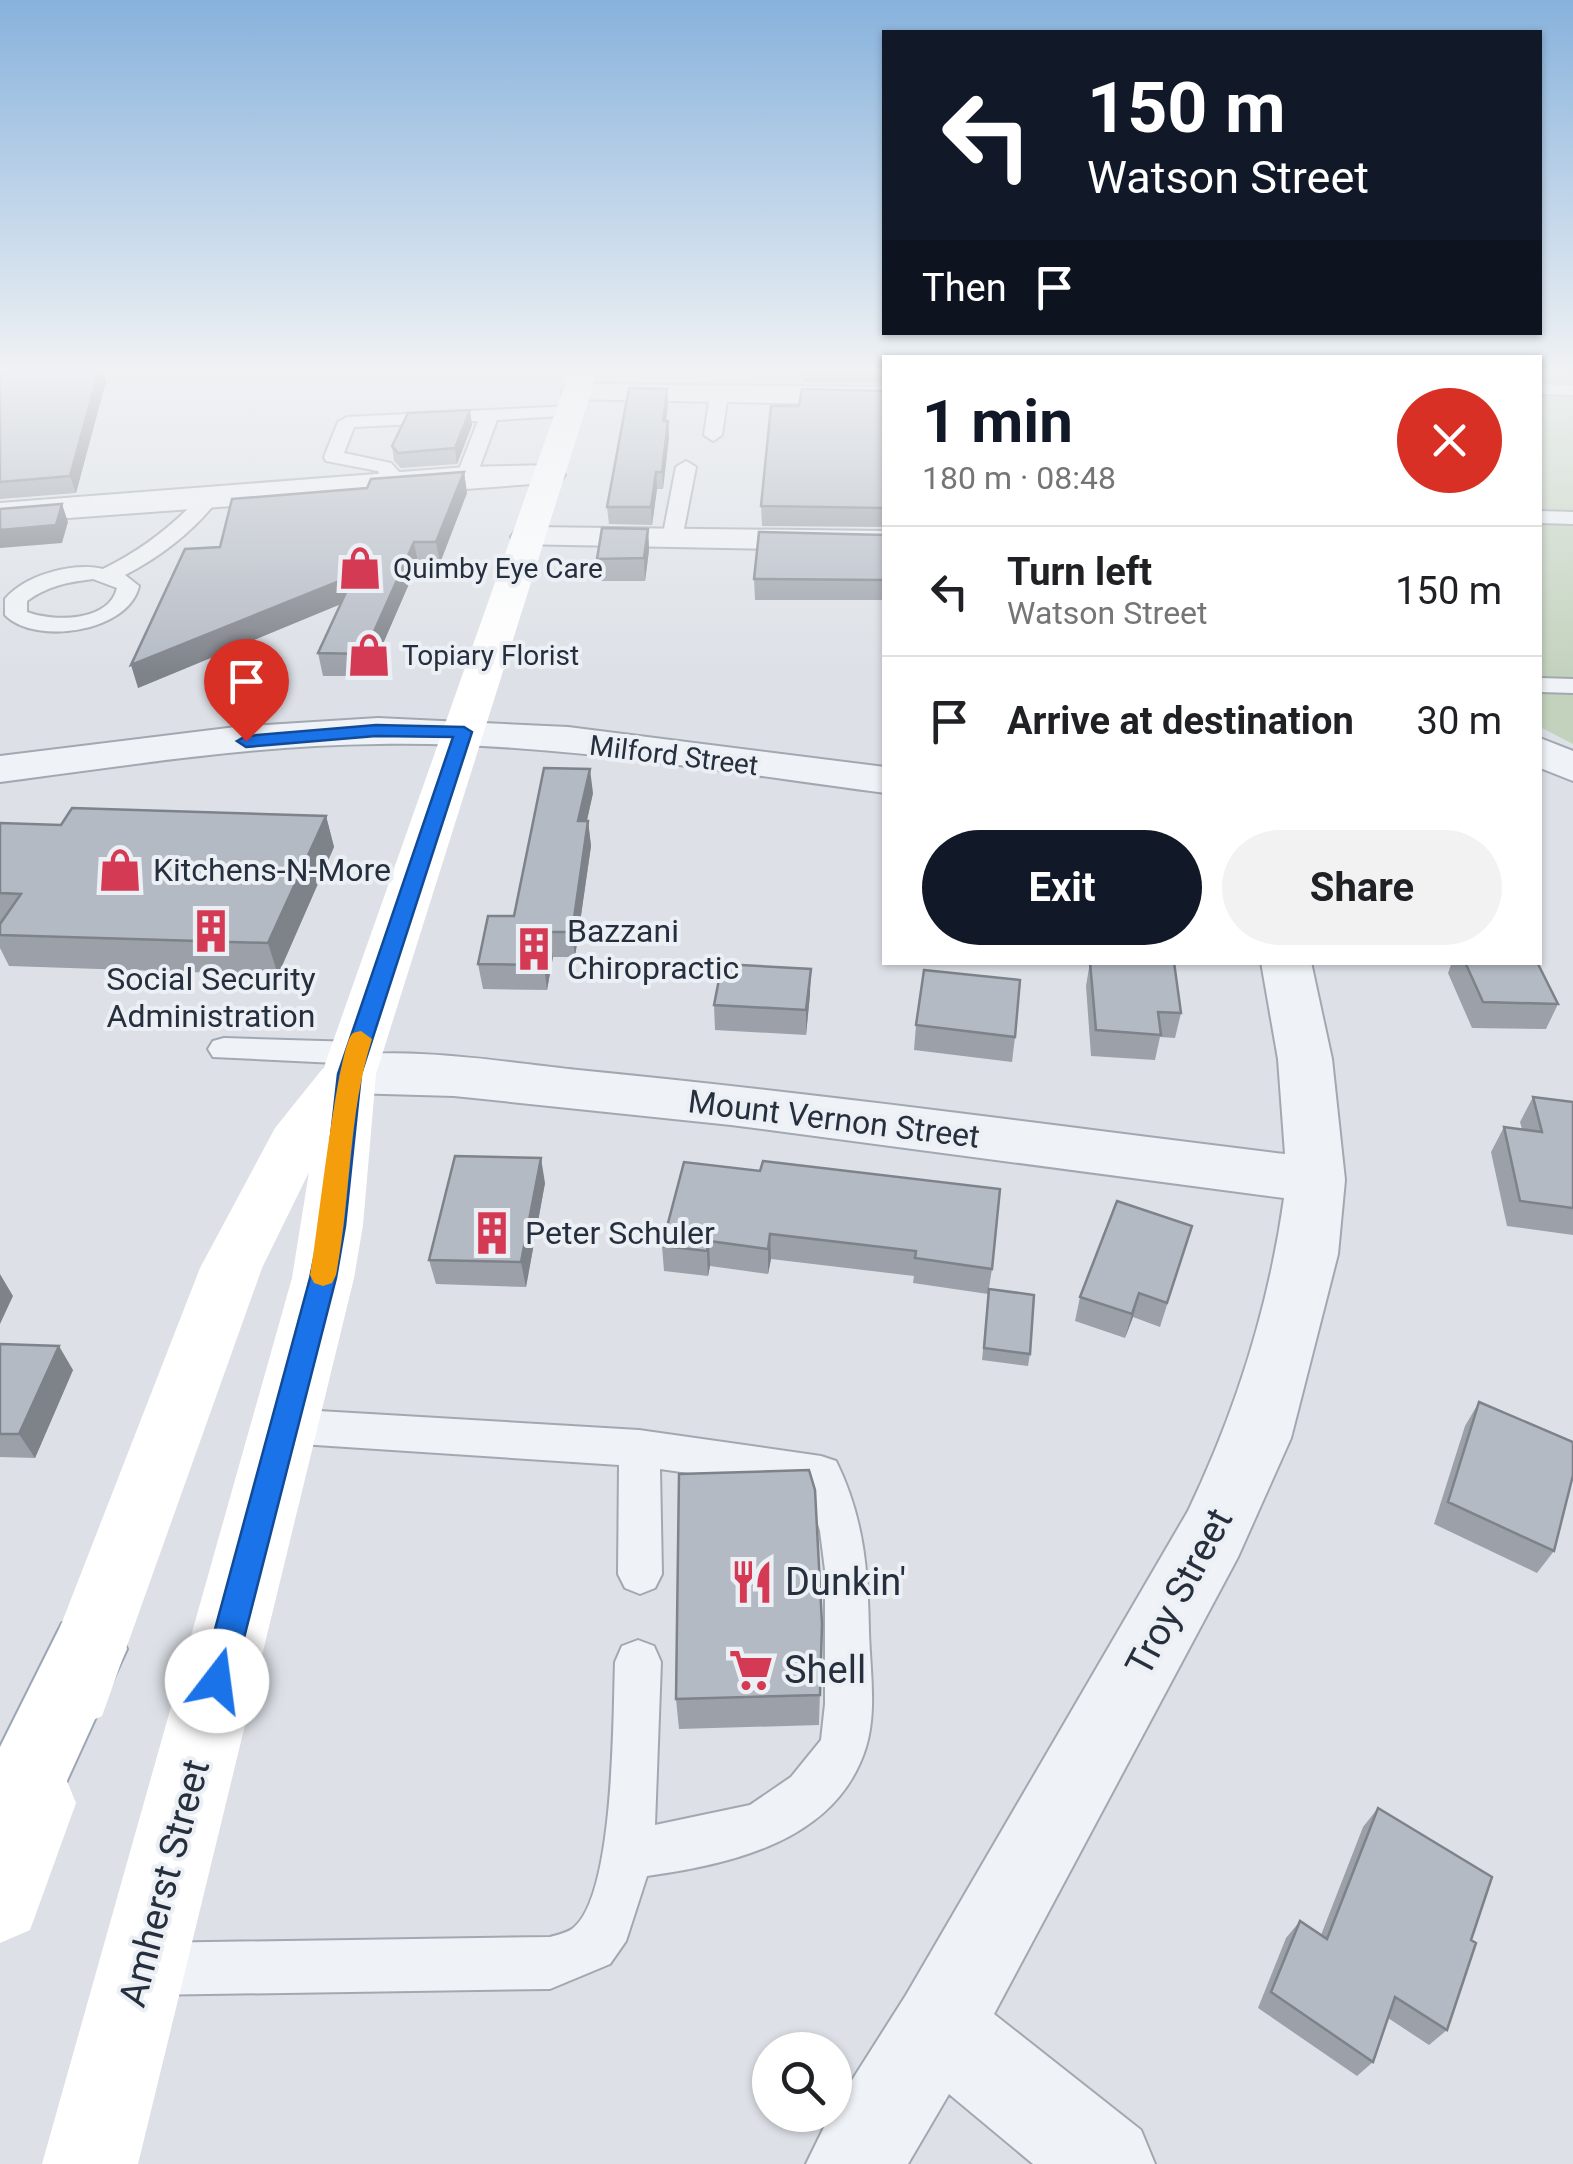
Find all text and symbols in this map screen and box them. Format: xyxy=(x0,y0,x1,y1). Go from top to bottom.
text: 150 m xyxy=(1087,67,1286,149)
icon: left xyxy=(922,70,1052,200)
text: Watson Street xyxy=(1087,151,1369,204)
icon: arrive xyxy=(1027,260,1082,315)
text: Then xyxy=(922,266,1007,310)
text: 1 min xyxy=(922,386,1073,457)
button: close xyxy=(1397,388,1502,493)
text: 180 m · 08:48 xyxy=(922,459,1116,497)
shop icon: Quimby Eye Care xyxy=(336,544,384,592)
text: Turn left xyxy=(1007,550,1152,594)
place label: Quimby Eye Care xyxy=(393,552,603,585)
icon: left xyxy=(922,564,977,619)
text: 150 m xyxy=(1395,569,1502,613)
text: Watson Street xyxy=(1007,594,1208,632)
shop icon: Topiary Florist xyxy=(345,631,393,679)
pin xyxy=(204,639,289,742)
place label: Topiary Florist xyxy=(402,639,579,672)
icon: arrive xyxy=(219,654,274,709)
icon: arrive xyxy=(922,694,977,749)
text: Arrive at destination xyxy=(1007,699,1354,743)
text: 30 m xyxy=(1417,699,1502,743)
street label: Milford Street xyxy=(588,729,760,782)
button: Exit xyxy=(922,830,1202,945)
button: Share xyxy=(1222,830,1502,945)
shop icon: Kitchens-N-More xyxy=(96,846,144,894)
place label: Kitchens-N-More xyxy=(153,851,391,889)
building icon: Social Security Administration xyxy=(187,907,235,955)
place label: Bazzani Chiropractic xyxy=(567,912,739,987)
building icon: Bazzani Chiropractic xyxy=(510,925,558,973)
place label: Social Security Administration xyxy=(106,960,316,1035)
street label: Mount Vernon Street xyxy=(686,1082,982,1156)
building icon: Peter Schuler xyxy=(468,1209,516,1257)
place label: Peter Schuler xyxy=(525,1214,715,1252)
street label: Troy Street xyxy=(1117,1501,1241,1683)
restaurant icon: Dunkin' xyxy=(728,1558,776,1606)
place label: Dunkin' xyxy=(785,1560,906,1604)
position arrow xyxy=(165,1629,269,1733)
supermarket icon: Shell xyxy=(727,1646,775,1694)
place label: Shell xyxy=(784,1648,866,1692)
street label: Amherst Street xyxy=(110,1755,218,2011)
map controls xyxy=(752,2032,852,2132)
button: search xyxy=(752,2032,852,2132)

